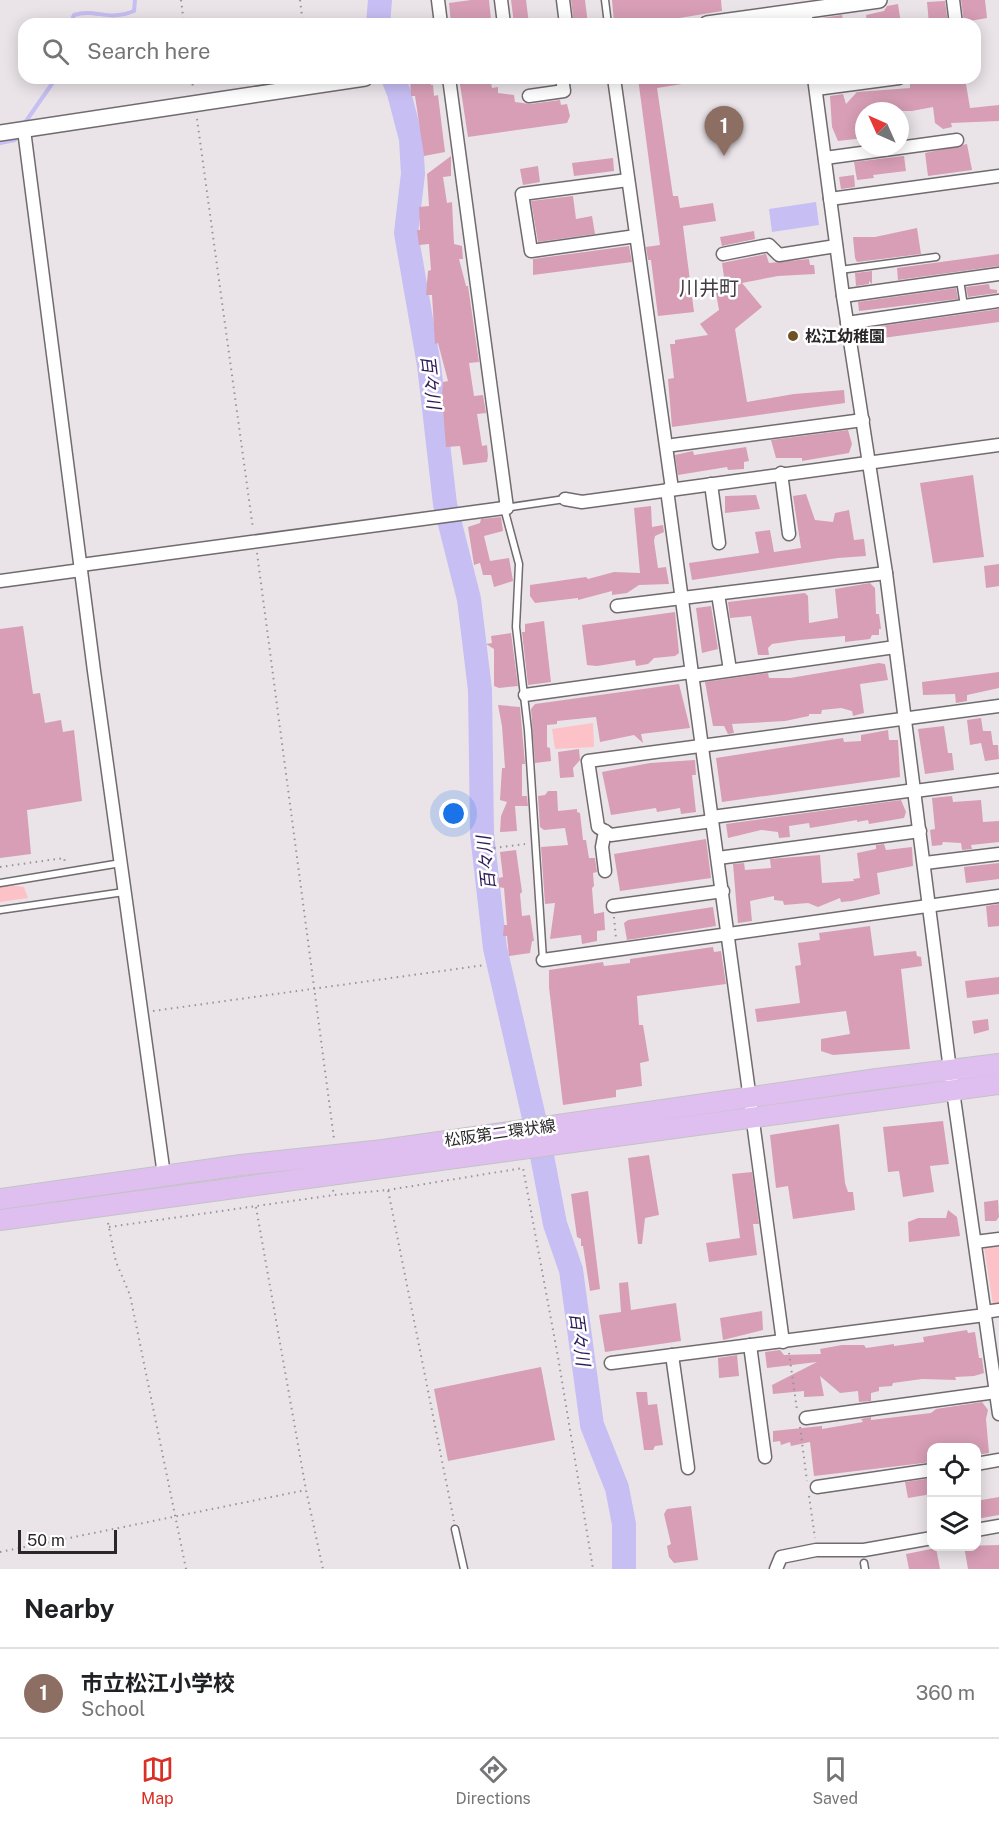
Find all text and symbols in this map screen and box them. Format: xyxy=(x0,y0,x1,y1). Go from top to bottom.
search box xyxy=(18,18,981,84)
icon: search xyxy=(39,35,72,68)
text: Search here xyxy=(87,38,211,64)
north arrow xyxy=(855,102,909,156)
pin: 1 xyxy=(704,106,744,156)
district label: 川井町 xyxy=(679,276,739,300)
place label: 松江幼稚園 xyxy=(805,327,885,346)
marker: 松江幼稚園 xyxy=(786,329,800,343)
water label: 百々川 xyxy=(417,354,445,412)
your location xyxy=(439,799,468,828)
water label: 百々川 xyxy=(473,833,499,891)
street label: 松阪第二環状線 xyxy=(443,1116,557,1150)
water label: 百々川 xyxy=(566,1311,594,1369)
map controls xyxy=(927,1443,981,1551)
button: locate xyxy=(927,1443,981,1497)
button: layers xyxy=(927,1497,981,1551)
scale bar xyxy=(18,1527,117,1554)
text: 50 m xyxy=(27,1531,65,1550)
text: Nearby xyxy=(24,1593,114,1624)
text: 市立松江小学校 xyxy=(81,1670,235,1696)
text: 1 xyxy=(39,1681,48,1705)
text: 360 m xyxy=(916,1681,975,1705)
text: School xyxy=(81,1697,145,1721)
tab: Map xyxy=(141,1753,174,1808)
tab: Directions xyxy=(456,1753,531,1808)
tab: Saved xyxy=(812,1753,858,1808)

